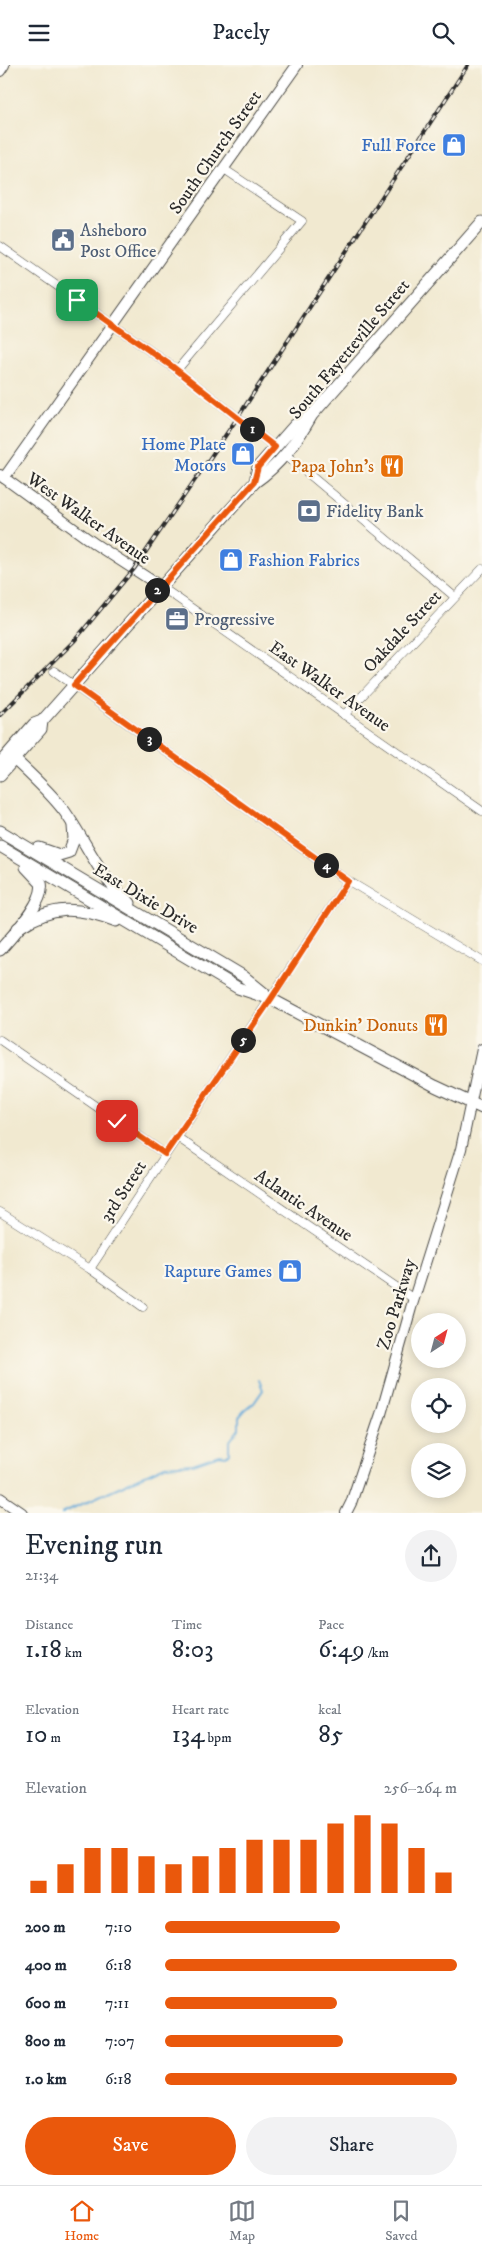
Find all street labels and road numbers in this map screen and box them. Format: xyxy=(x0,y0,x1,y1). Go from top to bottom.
street label: South Church Street xyxy=(165,86,267,219)
street label: South Fayetteville Street xyxy=(285,275,415,424)
street label: West Walker Avenue xyxy=(22,467,154,570)
street label: Oakdale Street xyxy=(359,586,447,678)
street label: East Walker Avenue xyxy=(264,637,394,737)
street label: East Dixie Drive xyxy=(89,859,202,939)
street label: 3rd Street xyxy=(96,1157,152,1226)
street label: Atlantic Avenue xyxy=(250,1165,357,1247)
street label: Zoo Parkway xyxy=(373,1256,421,1353)

